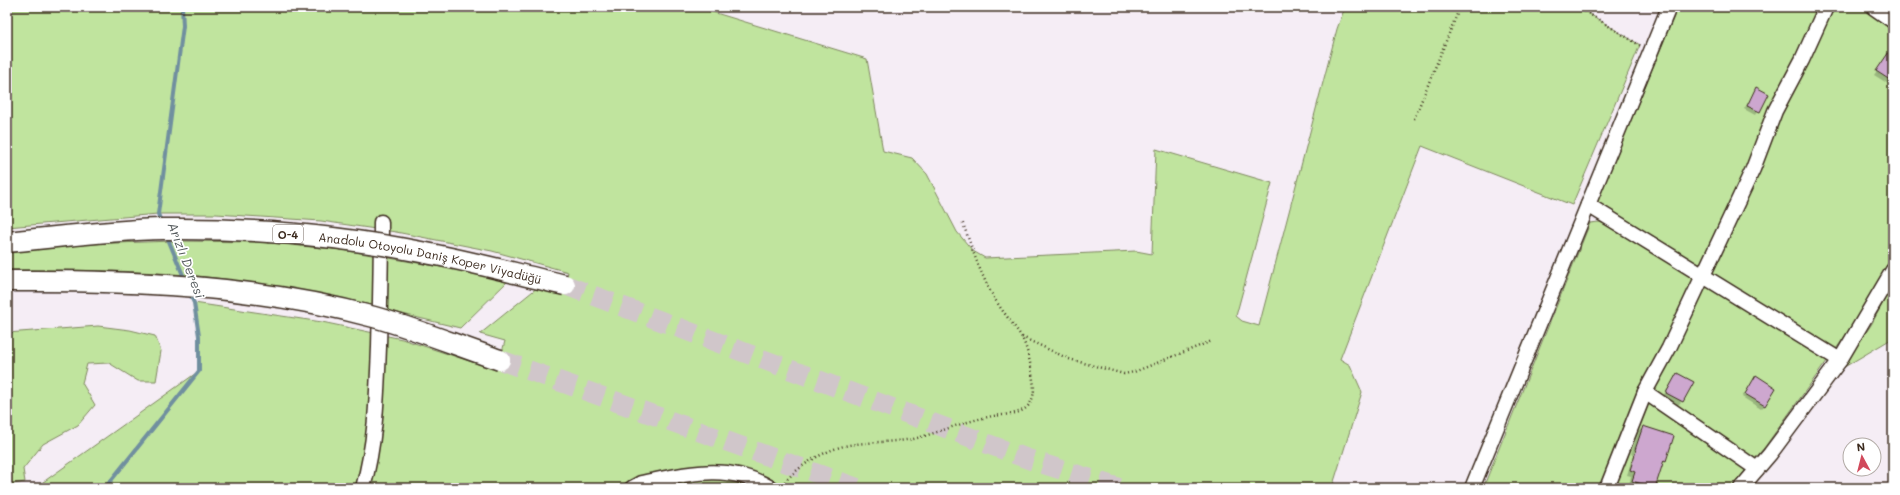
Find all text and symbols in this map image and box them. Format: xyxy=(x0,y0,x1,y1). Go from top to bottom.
water label: Arızlı Deresi xyxy=(165,220,209,300)
road number: O-4 xyxy=(273,225,303,243)
street label: Anadolu Otoyolu Daniş Koper Viyadüğü xyxy=(318,228,543,287)
north arrow xyxy=(1842,437,1882,477)
text: N xyxy=(1856,439,1866,455)

